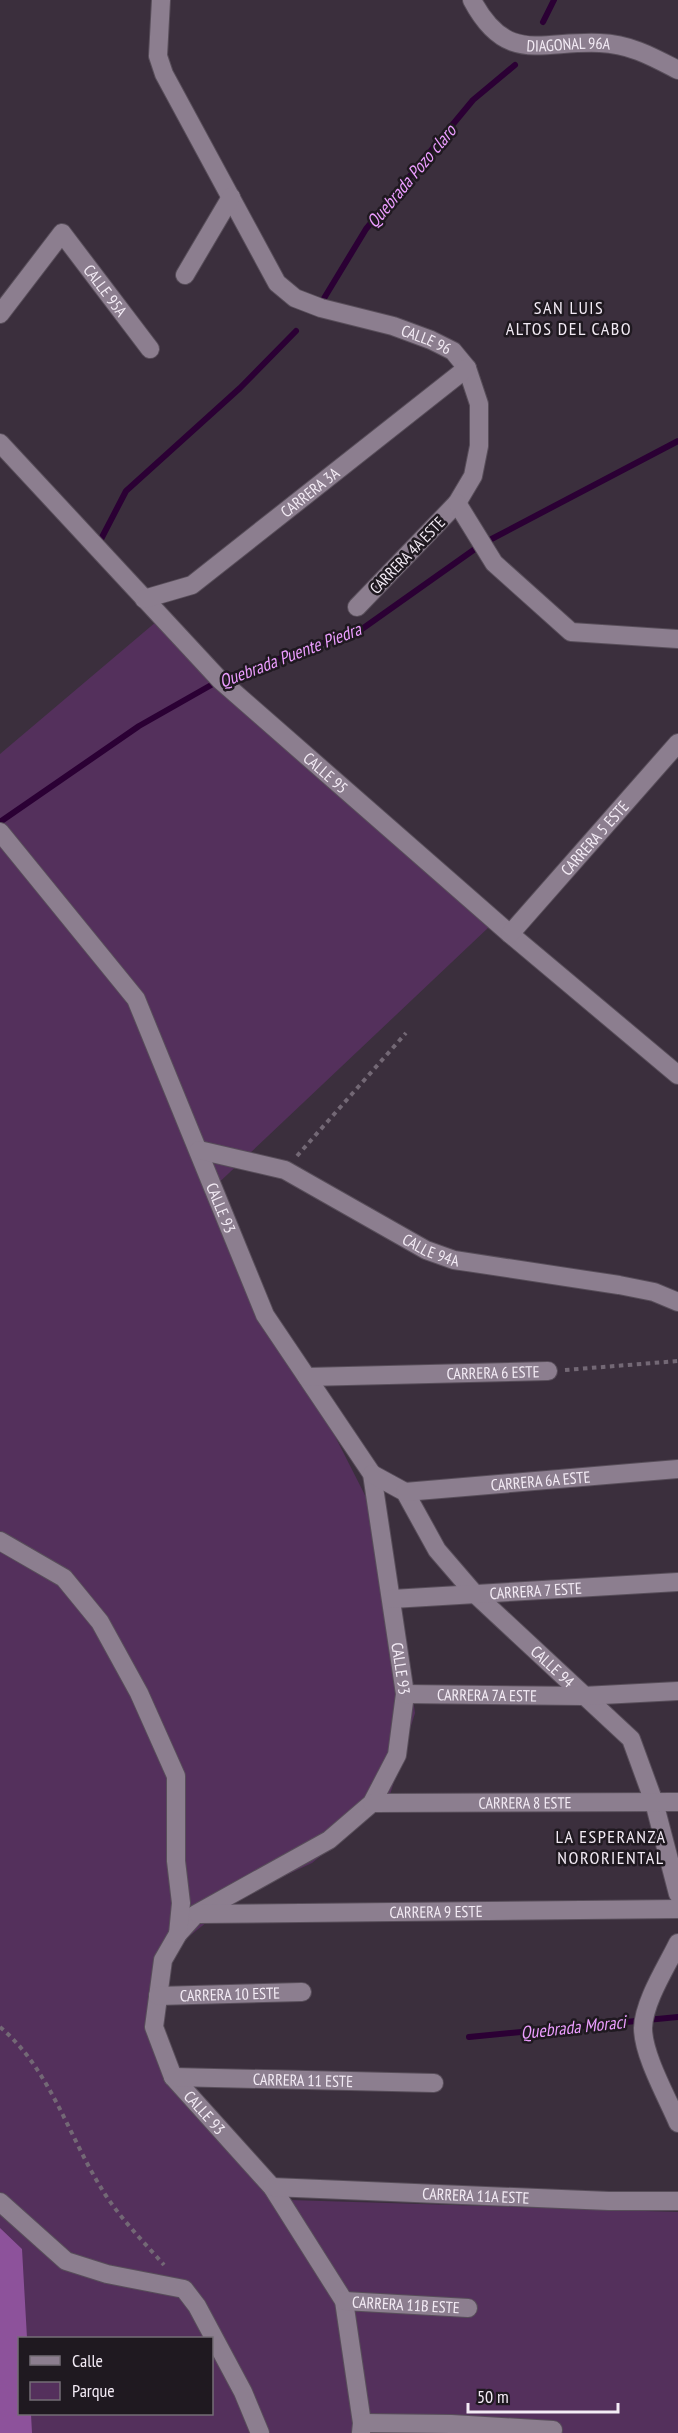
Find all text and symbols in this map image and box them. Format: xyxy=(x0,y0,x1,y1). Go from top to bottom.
street label: DIAGONAL 96A xyxy=(526,33,612,56)
water label: Quebrada Pozo claro xyxy=(361,119,462,232)
street label: CALLE 95A xyxy=(79,260,132,321)
district label: SAN LUIS ALTOS DEL CABO xyxy=(506,296,632,340)
street label: CALLE 96 xyxy=(399,320,455,359)
street label: CARRERA 3A xyxy=(276,463,343,521)
street label: CARRERA 4A ESTE xyxy=(365,512,449,598)
water label: Quebrada Puente Piedra xyxy=(216,617,365,693)
street label: CALLE 95 xyxy=(299,748,352,797)
street label: CARRERA 5 ESTE xyxy=(556,796,633,879)
street label: CALLE 93 xyxy=(202,1180,240,1236)
street label: CALLE 94A xyxy=(399,1229,461,1271)
street label: CARRERA 6 ESTE xyxy=(446,1361,540,1384)
street label: CARRERA 6A ESTE xyxy=(490,1466,591,1495)
street label: CARRERA 7 ESTE xyxy=(489,1578,582,1603)
street label: CALLE 93 xyxy=(387,1641,415,1696)
street label: CALLE 94 xyxy=(527,1641,579,1691)
street label: CARRERA 7A ESTE xyxy=(437,1684,537,1705)
street label: CARRERA 8 ESTE xyxy=(479,1792,572,1813)
district label: LA ESPERANZA NORORIENTAL xyxy=(555,1825,667,1869)
street label: CARRERA 9 ESTE xyxy=(389,1901,483,1922)
street label: CARRERA 10 ESTE xyxy=(180,1983,280,2005)
water label: Quebrada Moraci xyxy=(519,2010,629,2044)
street label: CARRERA 11 ESTE xyxy=(253,2069,353,2091)
street label: CALLE 93 xyxy=(180,2086,230,2139)
street label: CARRERA 11A ESTE xyxy=(422,2183,530,2208)
street label: CARRERA 11B ESTE xyxy=(352,2291,460,2318)
legend xyxy=(18,2337,213,2415)
text: Calle xyxy=(72,2349,103,2372)
scale bar xyxy=(468,2376,618,2414)
text: Parque xyxy=(72,2379,115,2402)
text: 50 m xyxy=(477,2385,509,2408)

